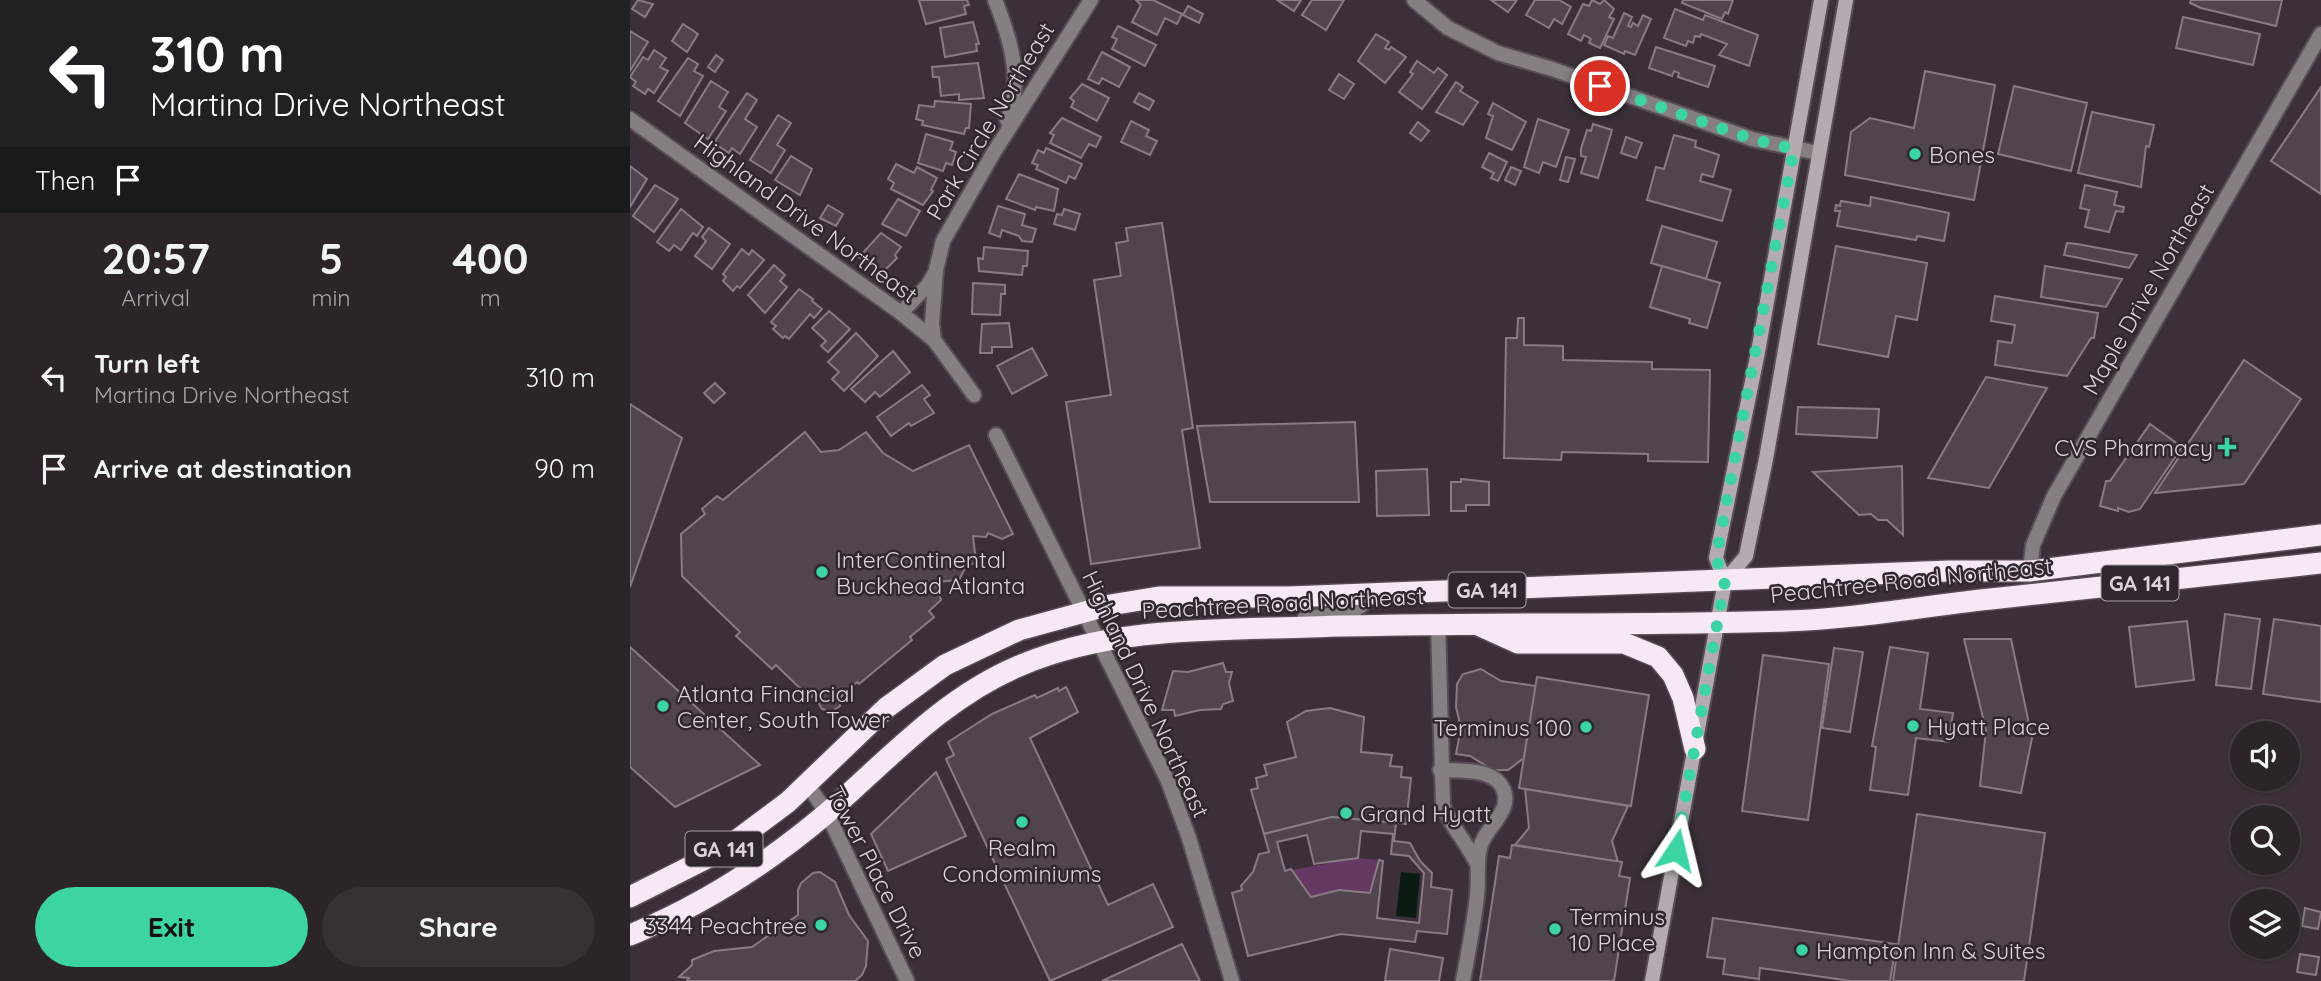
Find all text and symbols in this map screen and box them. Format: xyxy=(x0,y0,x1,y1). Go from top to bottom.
street label: Park Circle Northeast xyxy=(920,17,1061,225)
text: 310 m xyxy=(150,23,284,84)
icon: left xyxy=(35,28,126,119)
pin xyxy=(1570,56,1630,116)
icon: arrive xyxy=(1581,67,1619,105)
text: Martina Drive Northeast xyxy=(150,84,506,124)
street label: Highland Drive Northeast xyxy=(689,127,924,309)
place label: Bones xyxy=(1929,140,1995,169)
marker: Bones xyxy=(1907,146,1923,162)
icon: arrive xyxy=(109,161,147,199)
text: Then xyxy=(35,164,95,197)
street label: Maple Drive Northeast xyxy=(2076,178,2220,400)
text: 20:57 xyxy=(102,232,210,285)
text: 5 xyxy=(319,232,343,285)
text: 400 xyxy=(452,232,528,285)
text: Arrival xyxy=(121,283,190,312)
text: min xyxy=(311,283,351,312)
text: m xyxy=(480,283,501,312)
text: Turn left xyxy=(94,347,201,380)
icon: left xyxy=(35,359,73,397)
text: 310 m xyxy=(525,361,595,394)
text: Martina Drive Northeast xyxy=(94,380,350,409)
place label: CVS Pharmacy xyxy=(2054,433,2213,462)
marker: CVS Pharmacy xyxy=(2219,439,2235,455)
icon: arrive xyxy=(35,450,73,488)
text: Arrive at destination xyxy=(94,452,352,485)
text: 90 m xyxy=(534,452,595,485)
place label: InterContinental Buckhead Atlanta xyxy=(836,545,1025,600)
street label: Peachtree Road Northeast xyxy=(1769,551,2054,609)
marker: InterContinental Buckhead Atlanta xyxy=(814,564,830,580)
street label: Highland Drive Northeast xyxy=(1076,566,1216,822)
road number: GA 141 xyxy=(2102,566,2178,600)
road number: GA 141 xyxy=(1448,572,1526,608)
street label: Peachtree Road Northeast xyxy=(1141,581,1425,625)
place label: Atlanta Financial Center, South Tower xyxy=(677,679,890,734)
marker: Atlanta Financial Center, South Tower xyxy=(655,698,671,714)
place label: Hyatt Place xyxy=(1927,712,2050,741)
place label: Terminus 100 xyxy=(1434,713,1572,742)
marker: Hyatt Place xyxy=(1905,718,1921,734)
marker: Terminus 100 xyxy=(1578,719,1594,735)
map controls xyxy=(2230,721,2300,959)
button: sound xyxy=(2230,721,2300,791)
street label: Tower Place Drive xyxy=(821,781,933,963)
place label: Grand Hyatt xyxy=(1360,799,1491,828)
marker: Grand Hyatt xyxy=(1338,805,1354,821)
button: search xyxy=(2230,805,2300,875)
position arrow xyxy=(1639,813,1713,887)
marker: Realm Condominiums xyxy=(1014,814,1030,830)
road number: GA 141 xyxy=(686,832,762,866)
place label: Realm Condominiums xyxy=(943,833,1102,888)
button: Exit xyxy=(35,887,308,967)
button: Share xyxy=(322,887,595,967)
button: layers xyxy=(2230,889,2300,959)
place label: Terminus 10 Place xyxy=(1569,902,1665,957)
place label: 3344 Peachtree xyxy=(645,911,807,940)
marker: 3344 Peachtree xyxy=(813,917,829,933)
marker: Terminus 10 Place xyxy=(1547,921,1563,937)
place label: Hampton Inn & Suites xyxy=(1816,936,2045,965)
marker: Hampton Inn & Suites xyxy=(1794,942,1810,958)

